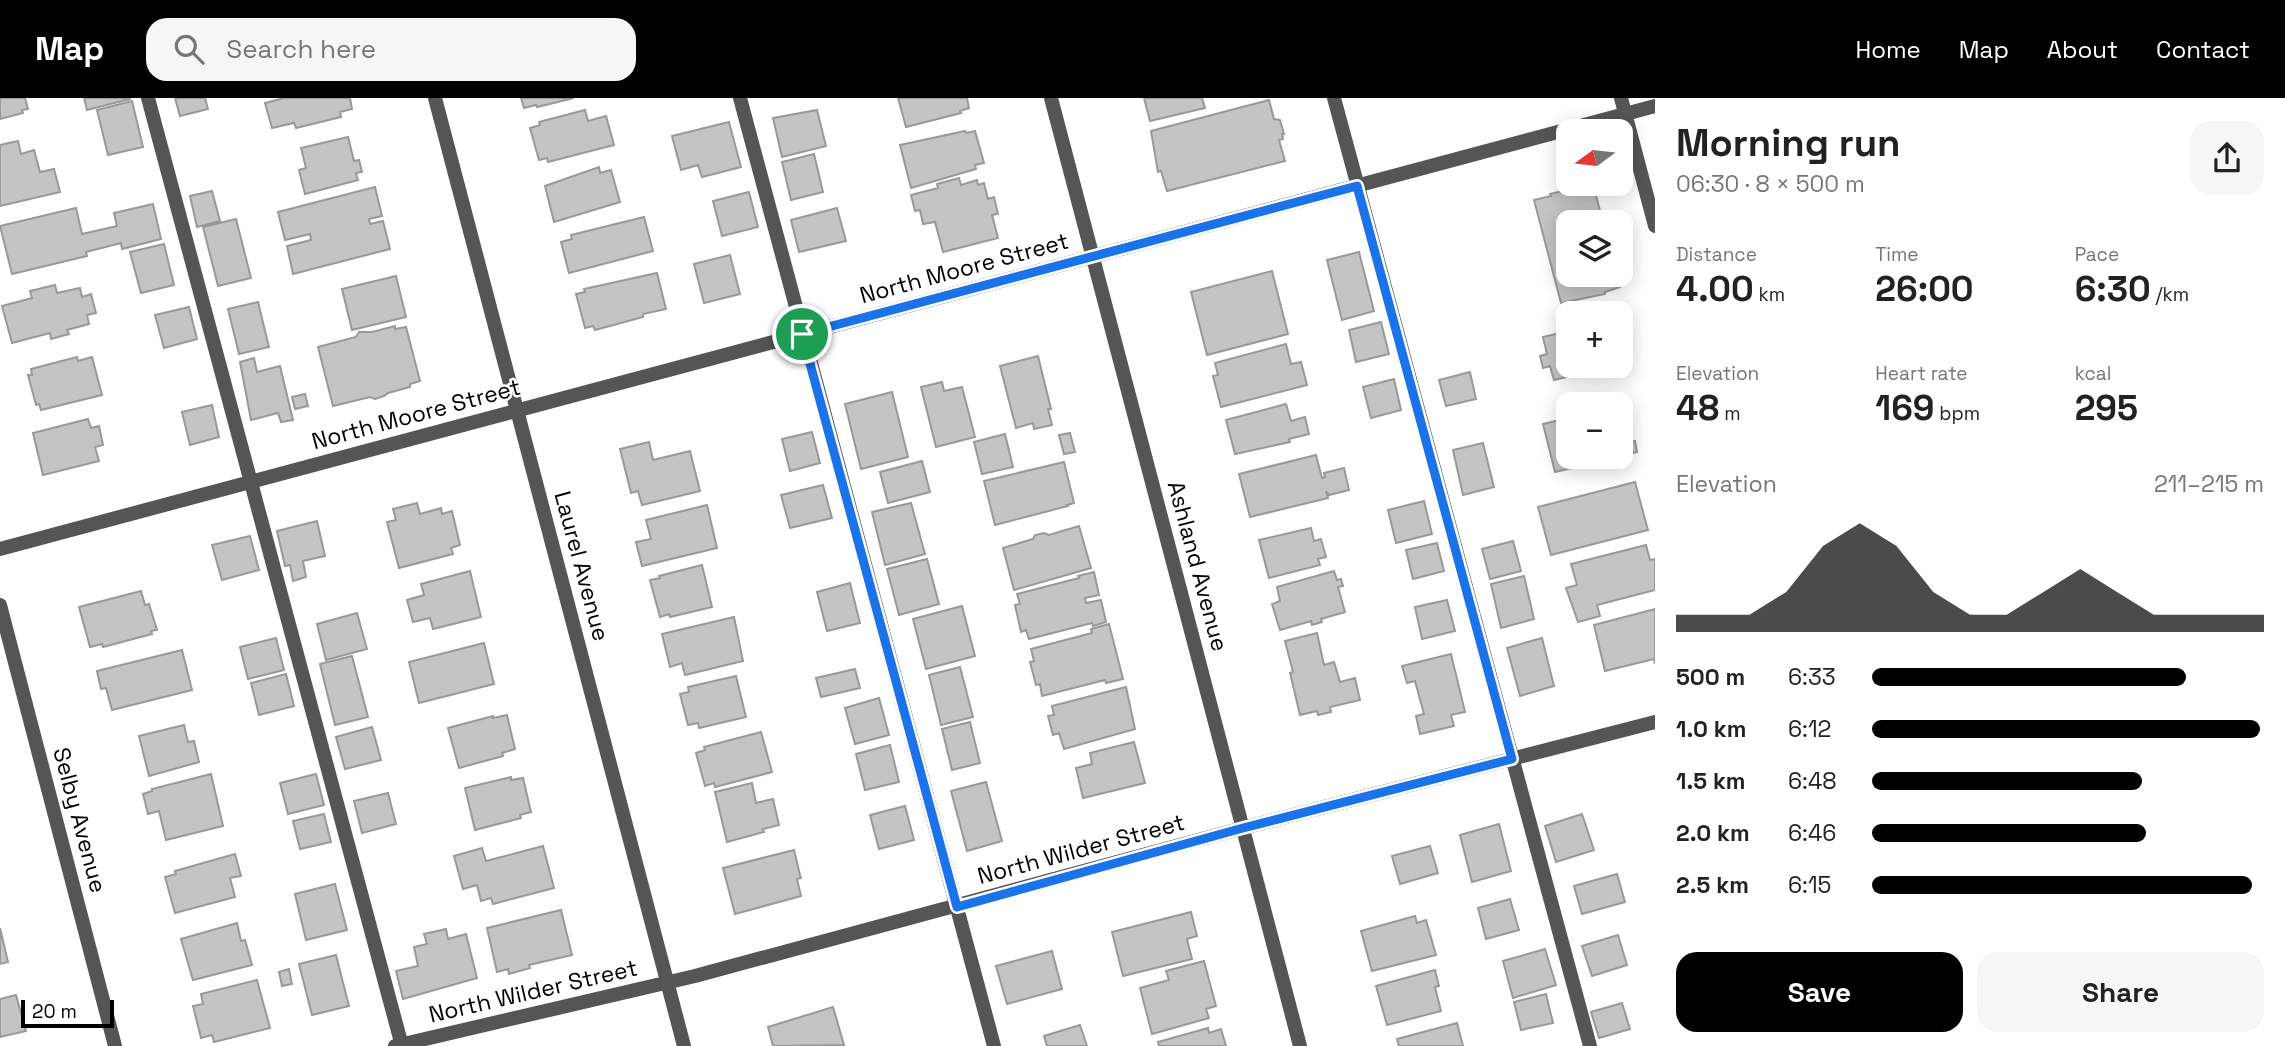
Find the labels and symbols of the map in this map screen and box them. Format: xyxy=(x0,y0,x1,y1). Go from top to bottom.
north arrow xyxy=(1556,119,1633,196)
street label: North Moore Street xyxy=(856,226,1072,310)
pin xyxy=(772,304,832,364)
street label: North Moore Street xyxy=(308,372,524,456)
street label: Ashland Avenue xyxy=(1161,477,1235,655)
street label: Laurel Avenue xyxy=(548,488,616,644)
street label: Selby Avenue xyxy=(46,744,114,896)
street label: North Wilder Street xyxy=(974,807,1188,891)
street label: North Wilder Street xyxy=(426,952,640,1030)
scale bar xyxy=(21,997,114,1029)

